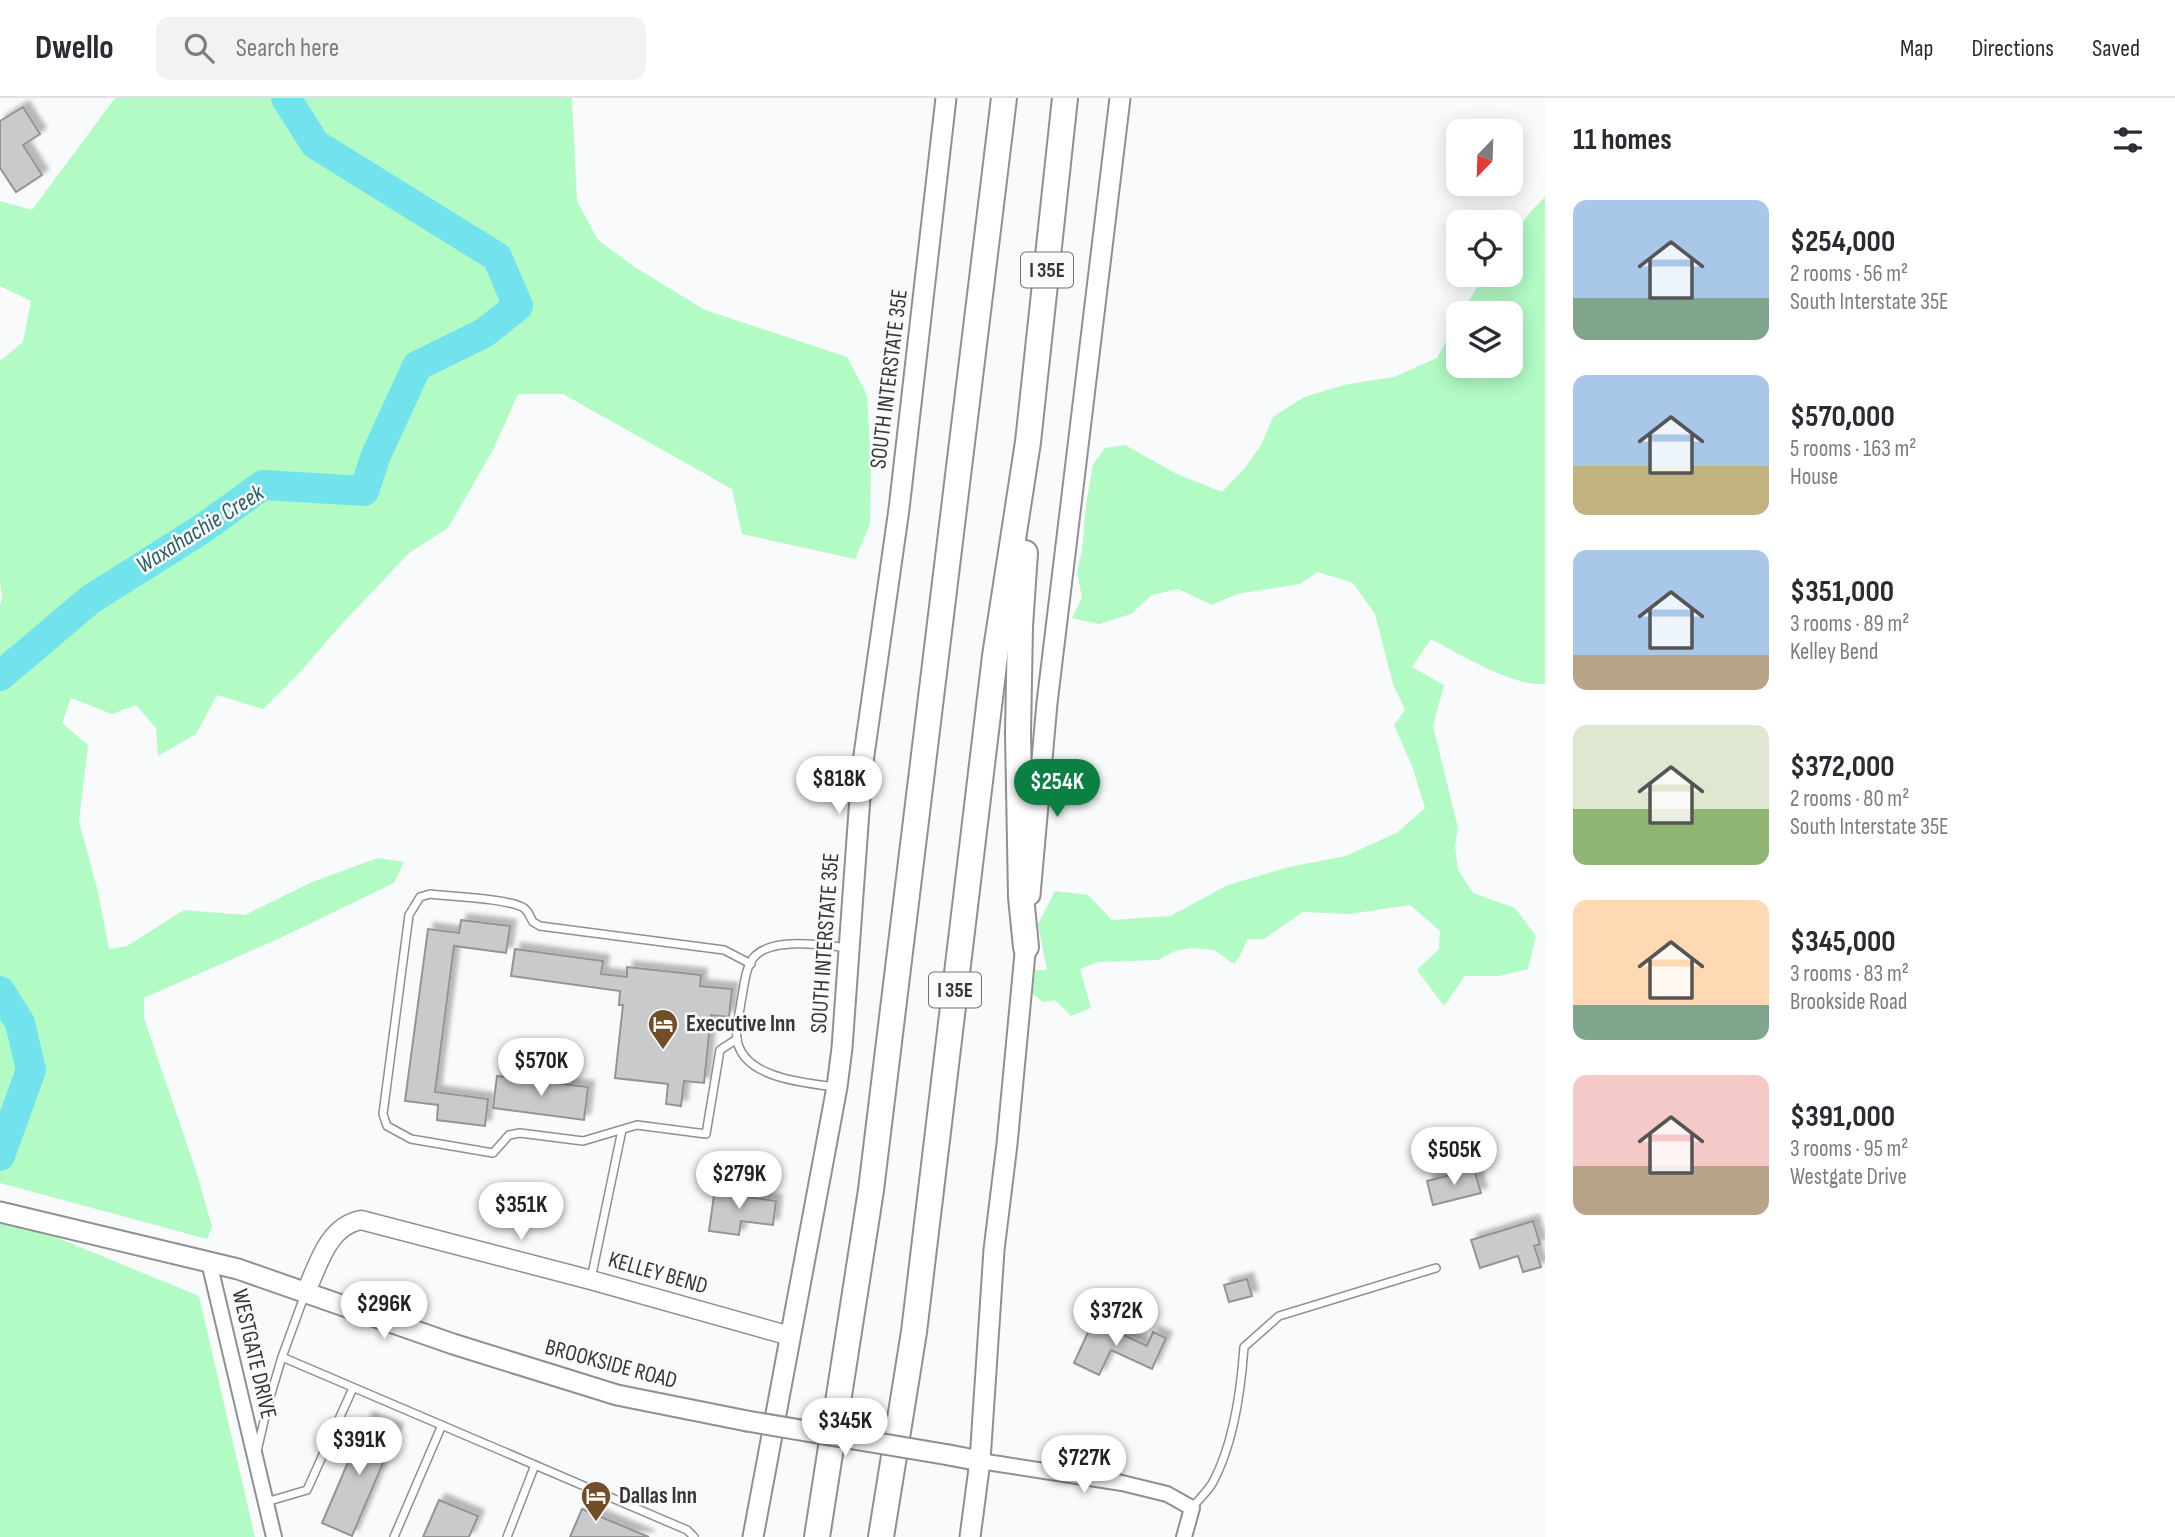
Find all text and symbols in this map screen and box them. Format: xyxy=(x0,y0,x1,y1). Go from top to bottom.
search box xyxy=(156,17,646,80)
text: Dwello xyxy=(35,28,114,68)
icon: search xyxy=(180,29,218,67)
text: Search here xyxy=(236,33,339,64)
text: Map xyxy=(1900,34,1933,63)
text: Directions xyxy=(1971,34,2054,63)
text: Saved xyxy=(2092,34,2140,63)
north arrow xyxy=(1446,119,1522,196)
map controls xyxy=(1446,119,1523,378)
icon: filters xyxy=(2109,121,2147,159)
text: 11 homes xyxy=(1573,122,1672,158)
button: locate xyxy=(1446,210,1523,287)
text: $254,000 xyxy=(1790,224,1895,260)
icon: home xyxy=(1629,228,1713,312)
road number: I 35E xyxy=(1021,252,1073,288)
text: 2 rooms · 56 m² xyxy=(1790,260,1908,288)
street label: SOUTH INTERSTATE 35E xyxy=(864,288,914,470)
text: South Interstate 35E xyxy=(1790,288,1949,316)
button: layers xyxy=(1446,301,1523,378)
text: $570,000 xyxy=(1790,399,1895,435)
icon: home xyxy=(1629,403,1713,487)
text: 5 rooms · 163 m² xyxy=(1790,435,1916,463)
text: House xyxy=(1790,463,1838,491)
water label: Waxahachie Creek xyxy=(131,478,270,580)
text: $351,000 xyxy=(1790,574,1894,610)
icon: home xyxy=(1629,578,1713,662)
text: 3 rooms · 89 m² xyxy=(1790,610,1909,638)
text: Kelley Bend xyxy=(1790,638,1878,666)
text: $372,000 xyxy=(1790,749,1894,785)
icon: home xyxy=(1629,753,1713,837)
pin: $818K xyxy=(790,756,888,816)
pin: $254K xyxy=(1008,760,1106,819)
text: $818K xyxy=(812,765,866,793)
text: $254K xyxy=(1030,768,1084,796)
text: 2 rooms · 80 m² xyxy=(1790,785,1909,813)
text: South Interstate 35E xyxy=(1790,813,1949,841)
street label: SOUTH INTERSTATE 35E xyxy=(805,852,845,1034)
text: $345,000 xyxy=(1790,924,1896,960)
icon: home xyxy=(1629,928,1713,1012)
text: 3 rooms · 83 m² xyxy=(1790,960,1909,988)
road number: I 35E xyxy=(929,972,981,1008)
text: Brookside Road xyxy=(1790,988,1907,1016)
hotel icon: Executive Inn xyxy=(646,1007,680,1051)
place label: Executive Inn xyxy=(686,1010,795,1038)
pin: $570K xyxy=(492,1038,590,1098)
text: $570K xyxy=(514,1047,568,1075)
text: $391,000 xyxy=(1790,1099,1895,1135)
icon: home xyxy=(1629,1103,1713,1187)
pin: $505K xyxy=(1405,1128,1503,1187)
text: 3 rooms · 95 m² xyxy=(1790,1135,1909,1163)
text: $505K xyxy=(1427,1136,1481,1164)
pin: $279K xyxy=(690,1152,788,1211)
text: $279K xyxy=(712,1160,766,1188)
text: Westgate Drive xyxy=(1790,1163,1907,1191)
pin: $351K xyxy=(472,1182,570,1242)
text: $351K xyxy=(495,1191,547,1219)
street label: KELLEY BEND xyxy=(605,1245,711,1301)
pin: $296K xyxy=(335,1282,433,1341)
street label: WESTGATE DRIVE xyxy=(225,1286,283,1422)
pin: $372K xyxy=(1067,1288,1165,1348)
text: $296K xyxy=(357,1290,411,1318)
text: $372K xyxy=(1089,1297,1143,1325)
street label: BROOKSIDE ROAD xyxy=(542,1333,680,1395)
pin: $345K xyxy=(796,1398,894,1458)
text: $345K xyxy=(818,1407,872,1435)
pin: $391K xyxy=(310,1418,408,1477)
text: $391K xyxy=(332,1426,386,1454)
pin: $727K xyxy=(1035,1436,1133,1495)
text: $727K xyxy=(1057,1444,1111,1472)
hotel icon: Dallas Inn xyxy=(579,1479,613,1523)
place label: Dallas Inn xyxy=(619,1482,697,1510)

